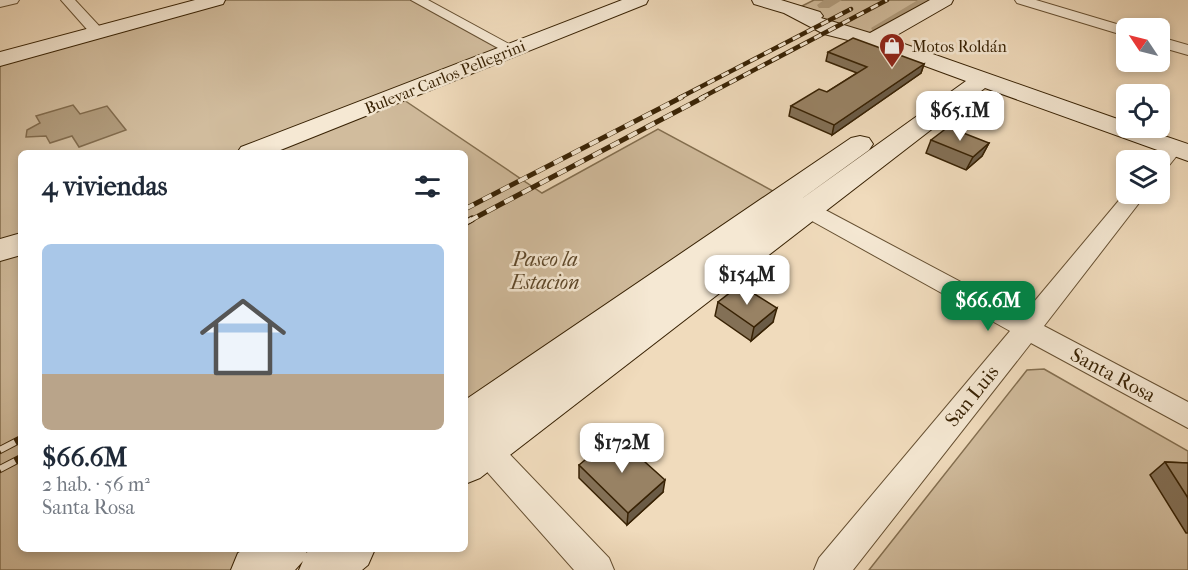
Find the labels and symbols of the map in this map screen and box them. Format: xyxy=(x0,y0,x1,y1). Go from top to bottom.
north arrow xyxy=(1116,18,1170,72)
shop icon: Motos Roldán xyxy=(877,31,907,69)
street label: Bulevar Carlos Pellegrini xyxy=(362,36,528,118)
place label: Motos Roldán xyxy=(912,37,1007,56)
pin: $65.1M xyxy=(911,91,1009,142)
park label: Paseo la Estacion xyxy=(510,248,579,294)
pin: $154M xyxy=(705,255,789,306)
pin: $66.6M xyxy=(939,281,1037,332)
street label: Santa Rosa xyxy=(1067,343,1160,407)
street label: San Luis xyxy=(940,361,1004,431)
pin: $172M xyxy=(580,423,664,474)

